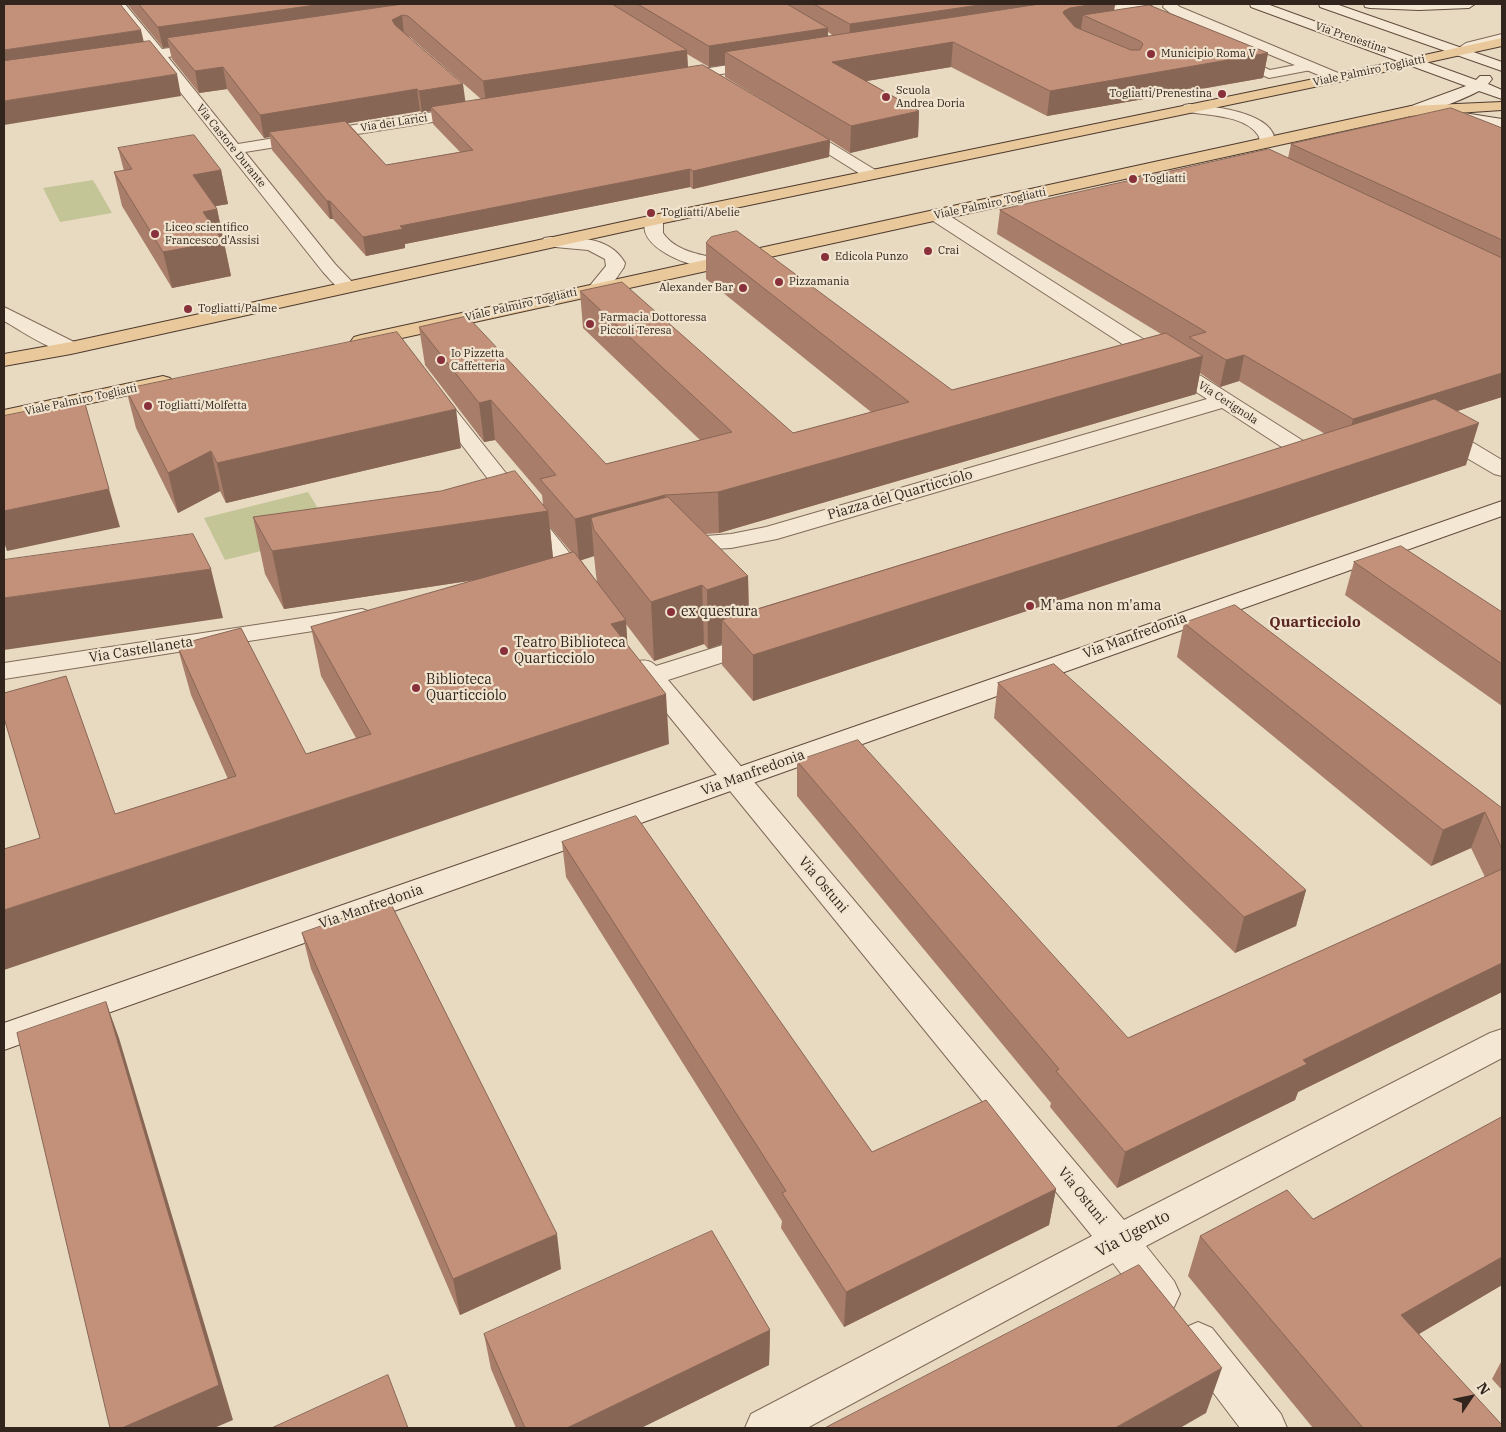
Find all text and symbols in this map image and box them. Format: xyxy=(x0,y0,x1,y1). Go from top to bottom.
street label: Via Prenestina xyxy=(1313,20,1389,56)
place label: Municipio Roma V xyxy=(1161,47,1256,61)
marker: Municipio Roma V xyxy=(1145,48,1157,60)
street label: Viale Palmiro Togliatti xyxy=(1312,53,1426,89)
place label: Scuola Andrea Doria xyxy=(896,84,965,110)
place label: Togliatti/Prenestina xyxy=(1109,87,1212,101)
marker: Togliatti/Prenestina xyxy=(1216,88,1228,100)
marker: Scuola Andrea Doria xyxy=(880,91,892,103)
street label: Via Castore Durante xyxy=(193,102,269,190)
street label: Via dei Larici xyxy=(360,111,428,135)
place label: Togliatti xyxy=(1143,172,1186,186)
marker: Togliatti xyxy=(1127,173,1139,185)
street label: Viale Palmiro Togliatti xyxy=(933,186,1047,222)
place label: Togliatti/Abelie xyxy=(661,206,740,220)
marker: Togliatti/Abelie xyxy=(645,207,657,219)
place label: Liceo scientifico Francesco d'Assisi xyxy=(165,221,260,247)
marker: Liceo scientifico Francesco d'Assisi xyxy=(149,228,161,240)
place label: Crai xyxy=(938,244,959,258)
marker: Crai xyxy=(922,245,934,257)
place label: Edicola Punzo xyxy=(835,250,908,264)
marker: Edicola Punzo xyxy=(819,251,831,263)
place label: Pizzamania xyxy=(789,275,850,289)
marker: Pizzamania xyxy=(773,276,785,288)
place label: Alexander Bar xyxy=(659,281,733,295)
marker: Alexander Bar xyxy=(737,282,749,294)
street label: Viale Palmiro Togliatti xyxy=(464,286,578,324)
place label: Togliatti/Palme xyxy=(198,302,277,316)
marker: Togliatti/Palme xyxy=(182,303,194,315)
place label: Farmacia Dottoressa Piccoli Teresa xyxy=(600,311,707,337)
marker: Farmacia Dottoressa Piccoli Teresa xyxy=(584,318,596,330)
place label: Io Pizzetta Caffetteria xyxy=(451,347,505,373)
marker: Io Pizzetta Caffetteria xyxy=(435,354,447,366)
street label: Via Cerignola xyxy=(1196,379,1260,427)
street label: Viale Palmiro Togliatti xyxy=(24,382,138,418)
place label: Togliatti/Molfetta xyxy=(158,399,247,413)
marker: Togliatti/Molfetta xyxy=(142,400,154,412)
street label: Piazza del Quarticciolo xyxy=(826,466,974,524)
place label: M'ama non m'ama xyxy=(1040,598,1161,614)
marker: M'ama non m'ama xyxy=(1024,600,1036,612)
place label: ex questura xyxy=(681,604,758,620)
marker: ex questura xyxy=(665,606,677,618)
street label: Via Manfredonia xyxy=(1081,609,1189,663)
district label: Quarticciolo xyxy=(1269,614,1361,632)
street label: Via Castellaneta xyxy=(88,633,194,667)
place label: Teatro Biblioteca Quarticciolo xyxy=(514,635,626,668)
marker: Teatro Biblioteca Quarticciolo xyxy=(498,645,510,657)
place label: Biblioteca Quarticciolo xyxy=(426,672,507,704)
marker: Biblioteca Quarticciolo xyxy=(410,682,422,694)
street label: Via Manfredonia xyxy=(699,746,807,800)
street label: Via Ostuni xyxy=(795,854,851,916)
street label: Via Manfredonia xyxy=(317,881,425,933)
street label: Via Ostuni xyxy=(1054,1164,1110,1228)
street label: Via Ugento xyxy=(1093,1206,1173,1262)
north arrow xyxy=(1446,1372,1496,1422)
text: N xyxy=(1473,1379,1494,1398)

